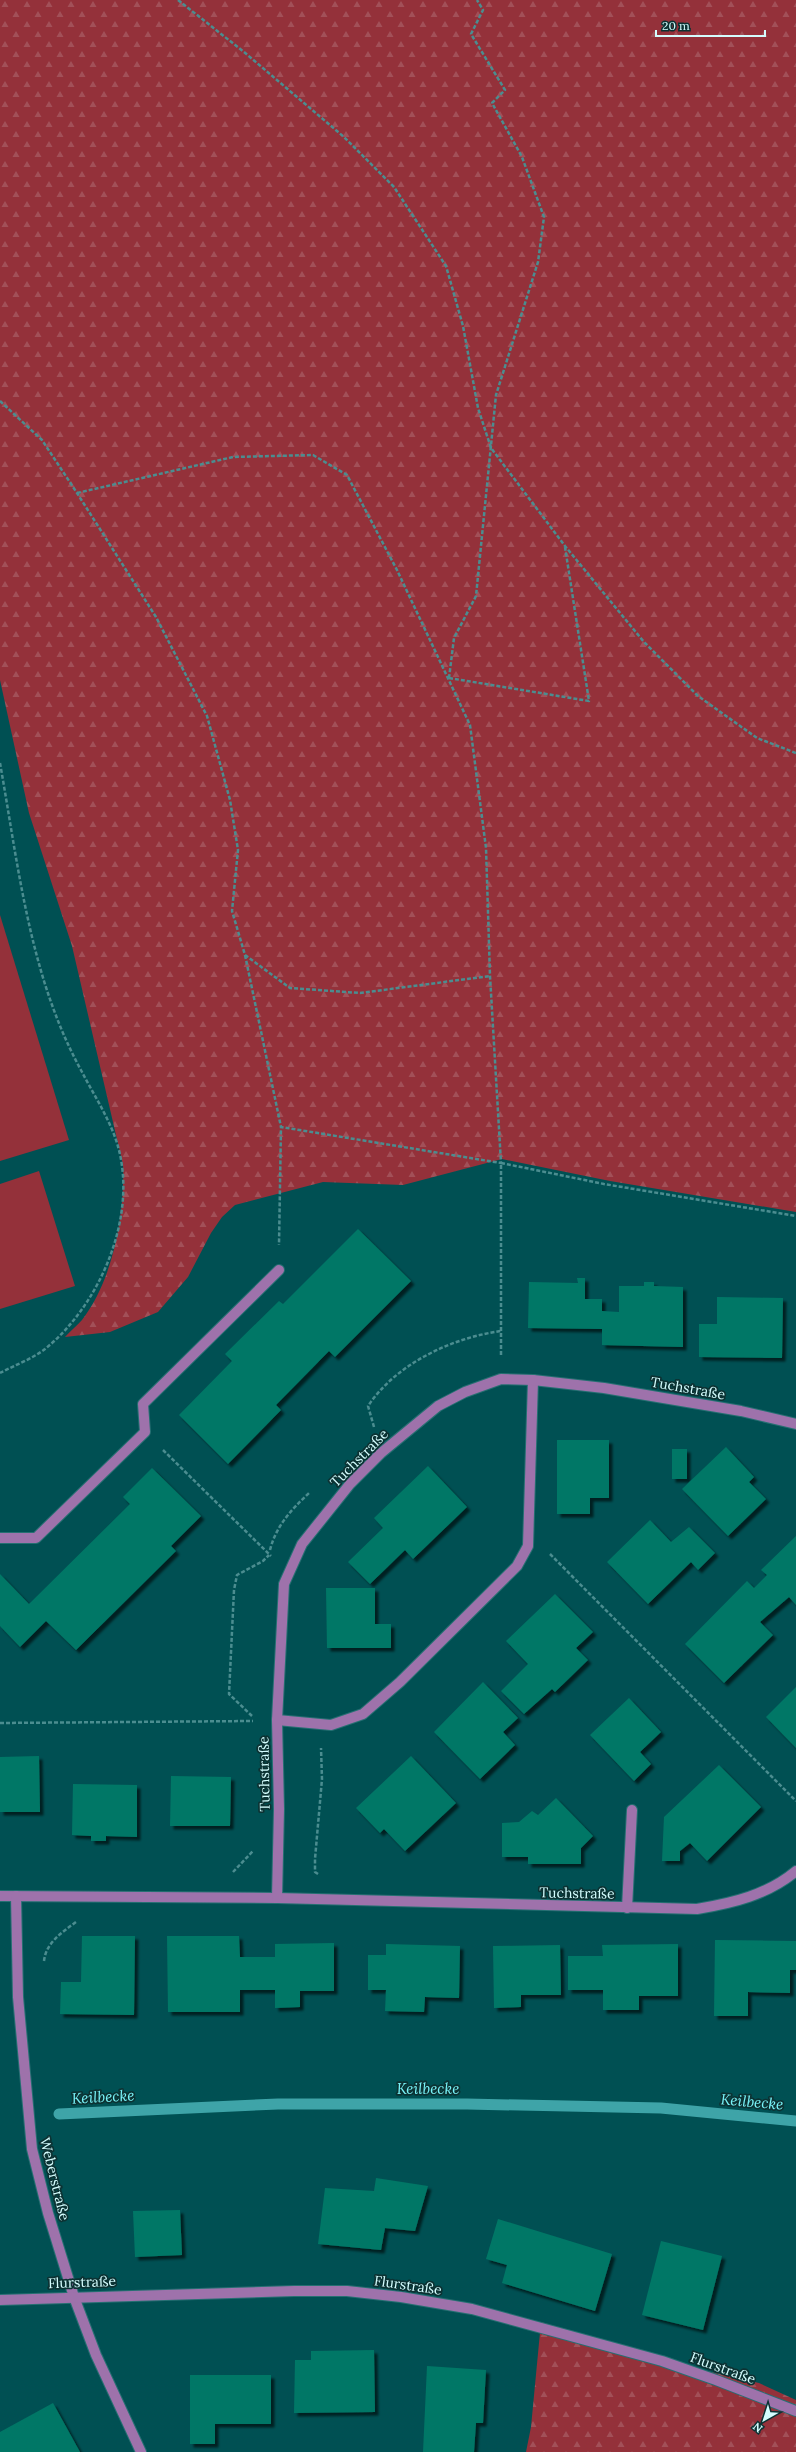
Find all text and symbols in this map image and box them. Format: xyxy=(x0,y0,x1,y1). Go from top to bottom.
scale bar xyxy=(656,12,765,38)
text: 20 m xyxy=(662,18,690,33)
street label: Tuchstraße xyxy=(649,1373,727,1403)
street label: Tuchstraße xyxy=(326,1425,392,1491)
street label: Tuchstraße xyxy=(254,1736,274,1812)
street label: Tuchstraße xyxy=(539,1883,615,1903)
water label: Keilbecke xyxy=(397,2079,459,2098)
water label: Keilbecke xyxy=(71,2085,135,2108)
water label: Keilbecke xyxy=(720,2089,784,2114)
street label: Weberstraße xyxy=(36,2136,74,2223)
street label: Flurstraße xyxy=(373,2271,443,2299)
street label: Flurstraße xyxy=(48,2272,117,2292)
street label: Flurstraße xyxy=(688,2348,758,2388)
north arrow xyxy=(744,2400,784,2440)
text: N xyxy=(750,2419,765,2436)

